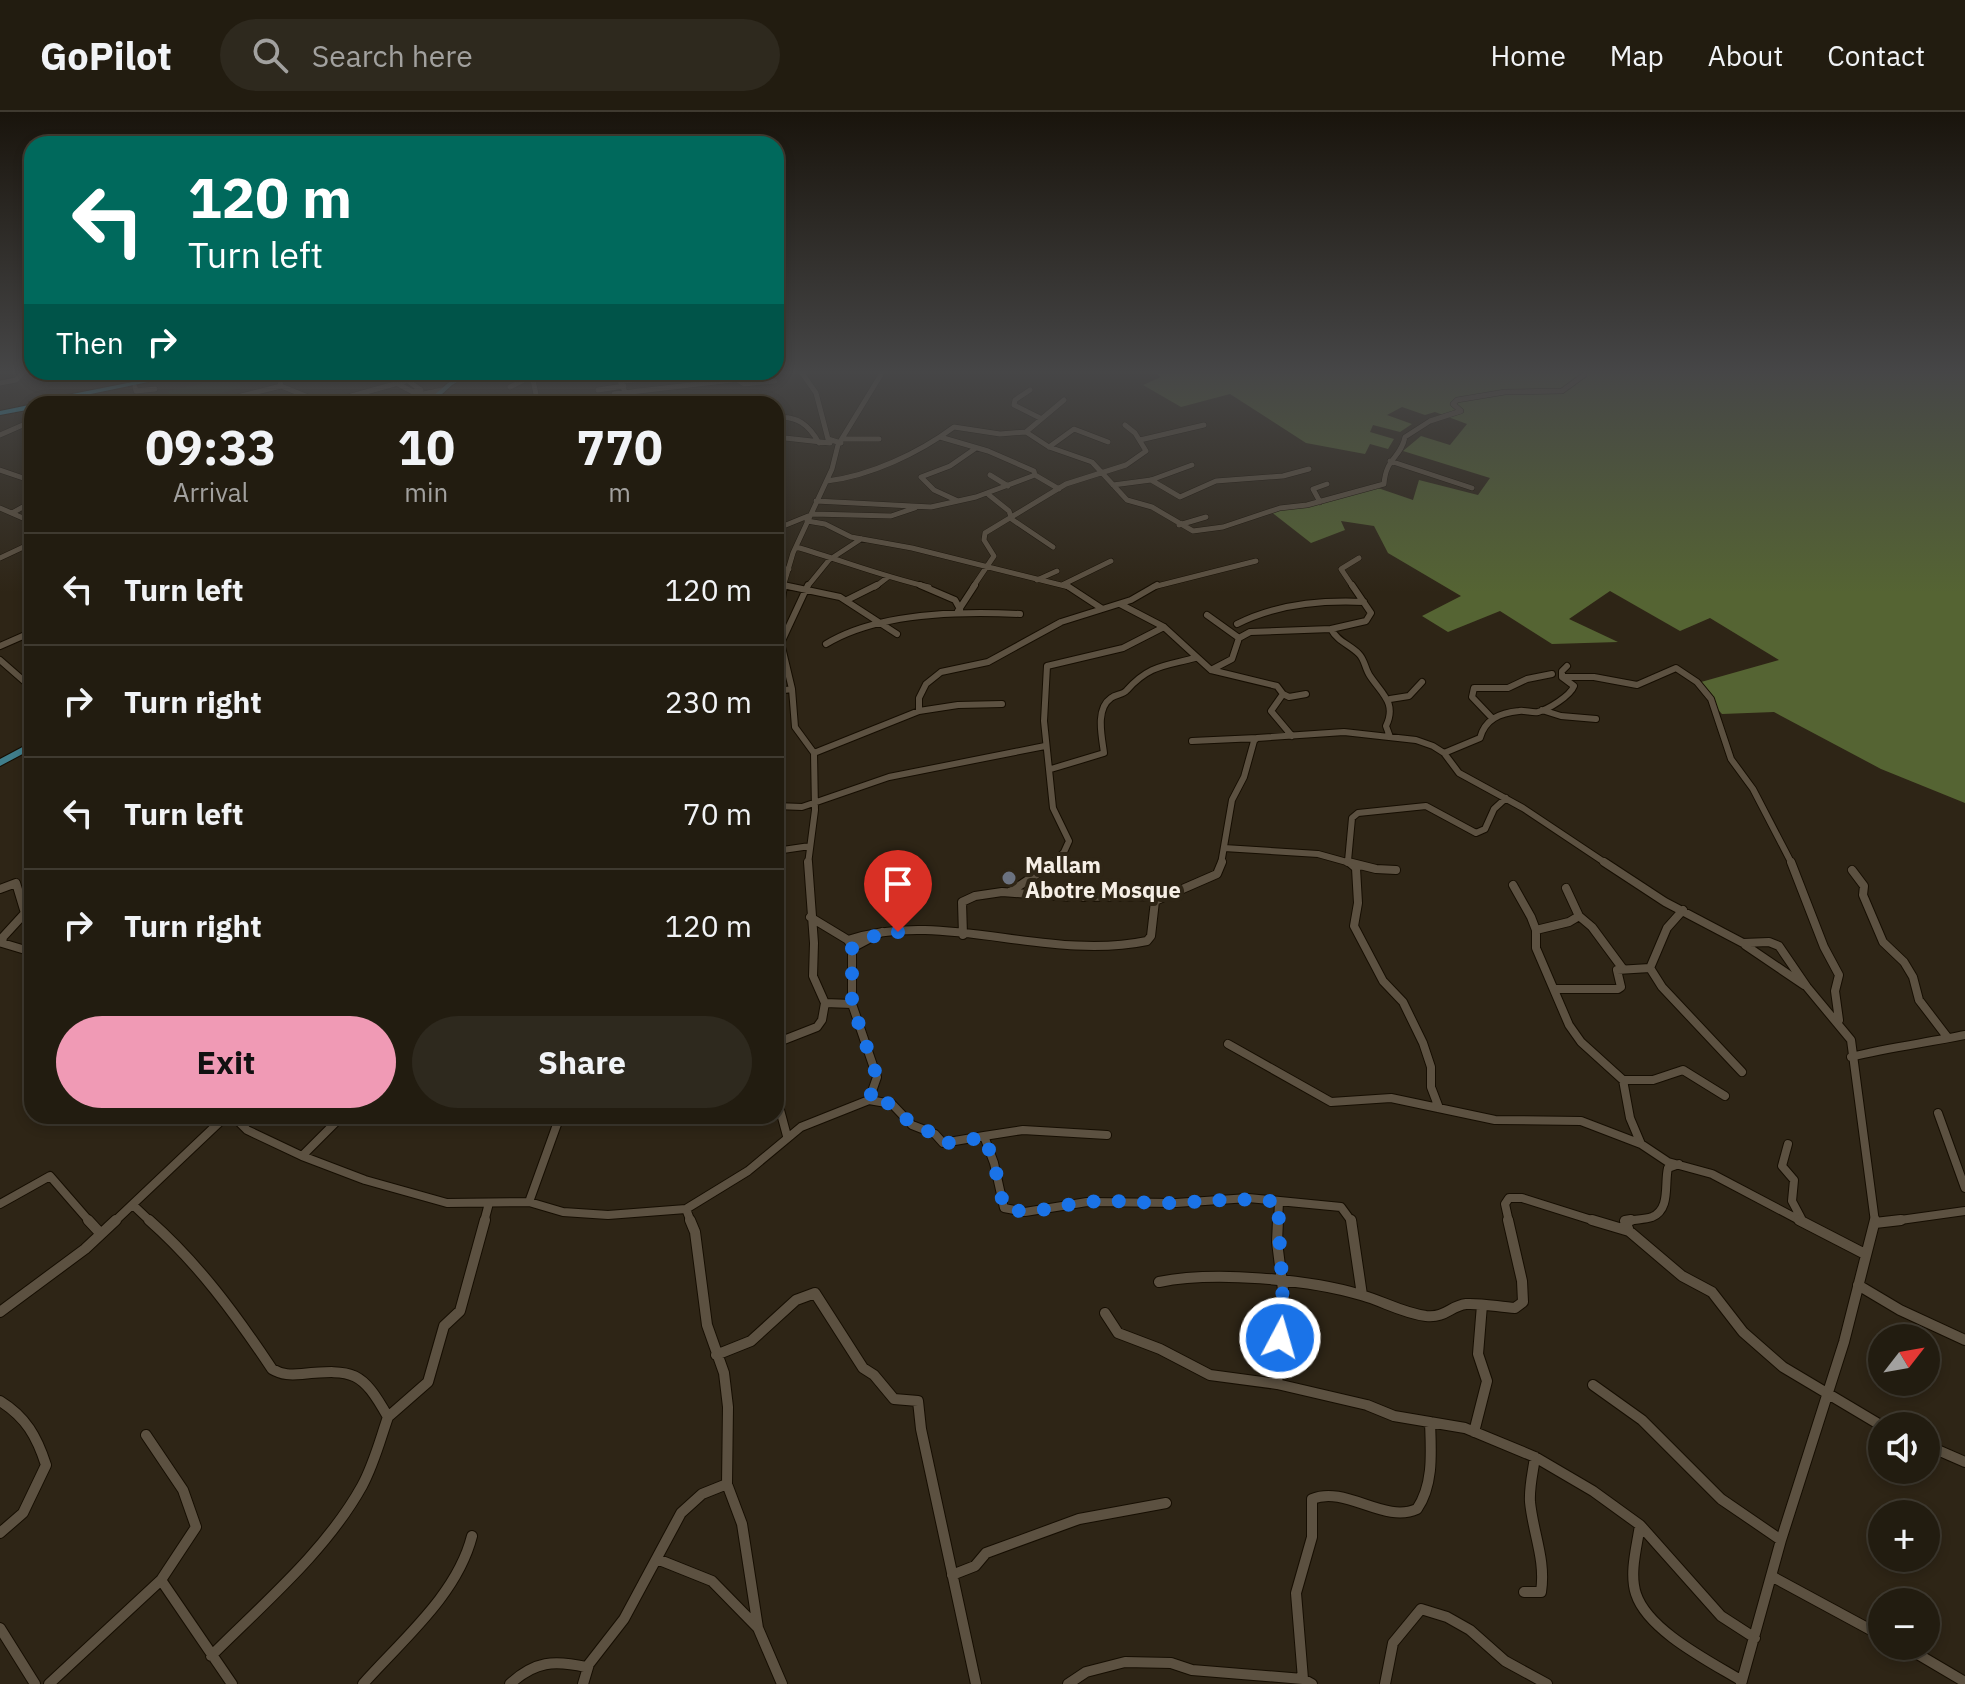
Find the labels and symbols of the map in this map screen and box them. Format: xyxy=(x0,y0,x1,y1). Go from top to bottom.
pin xyxy=(864,850,932,932)
place label: Mallam Abotre Mosque xyxy=(1025,850,1181,904)
marker: Mallam Abotre Mosque xyxy=(1000,869,1018,887)
position arrow xyxy=(1238,1296,1322,1380)
north arrow xyxy=(1868,1324,1940,1396)

